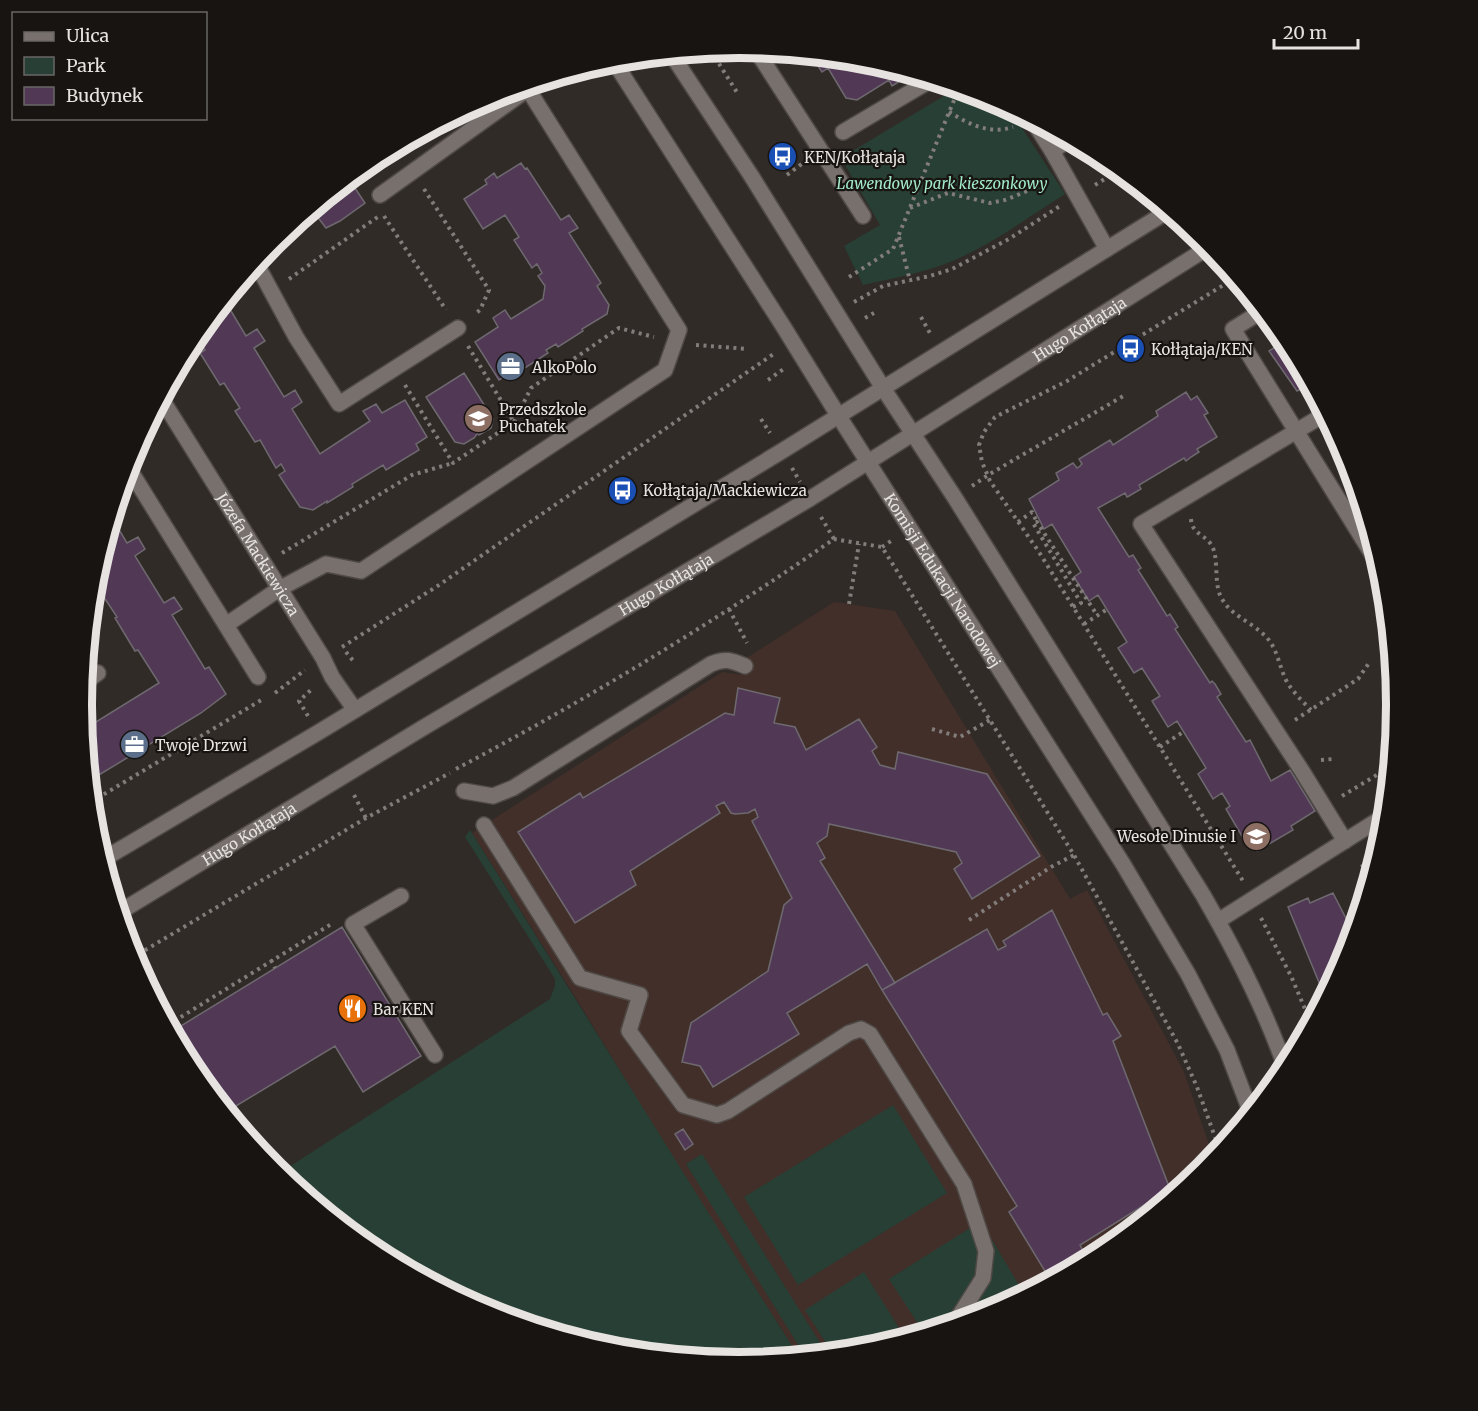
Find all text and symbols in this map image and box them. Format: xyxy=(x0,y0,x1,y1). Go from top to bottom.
legend xyxy=(12,12,207,120)
scale bar xyxy=(1274,12,1358,50)
text: 20 m xyxy=(1283,21,1327,44)
text: Ulica xyxy=(66,24,110,47)
text: Park xyxy=(66,54,107,77)
text: Budynek xyxy=(66,84,144,107)
bus stop icon: KEN/Kołłątaja xyxy=(767,141,799,173)
place label: KEN/Kołłątaja xyxy=(804,148,905,167)
park label: Lawendowy park kieszonkowy xyxy=(837,174,1047,193)
street label: Hugo Kołłątaja xyxy=(1029,292,1129,365)
bus stop icon: Kołłątaja/KEN xyxy=(1114,333,1146,365)
place label: Kołłątaja/KEN xyxy=(1151,340,1253,359)
office icon: AlkoPolo xyxy=(495,351,527,383)
place label: AlkoPolo xyxy=(531,358,597,377)
place label: Przedszkole Puchatek xyxy=(499,400,586,436)
school or university icon: Przedszkole Puchatek xyxy=(462,402,494,434)
bus stop icon: Kołłątaja/Mackiewicza xyxy=(606,474,638,506)
place label: Kołłątaja/Mackiewicza xyxy=(643,481,807,500)
street label: Józefa Mackiewicza xyxy=(212,488,304,619)
street label: Komisji Edukacji Narodowej xyxy=(880,489,1005,671)
street label: Hugo Kołłątaja xyxy=(615,549,716,619)
office icon: Twoje Drzwi xyxy=(118,729,150,761)
place label: Twoje Drzwi xyxy=(155,736,247,755)
street label: Hugo Kołłątaja xyxy=(198,798,299,869)
school or university icon: Wesołe Dinusie I xyxy=(1241,820,1273,852)
place label: Wesołe Dinusie I xyxy=(1116,827,1236,846)
restaurant icon: Bar KEN xyxy=(336,993,368,1025)
place label: Bar KEN xyxy=(373,1000,434,1019)

